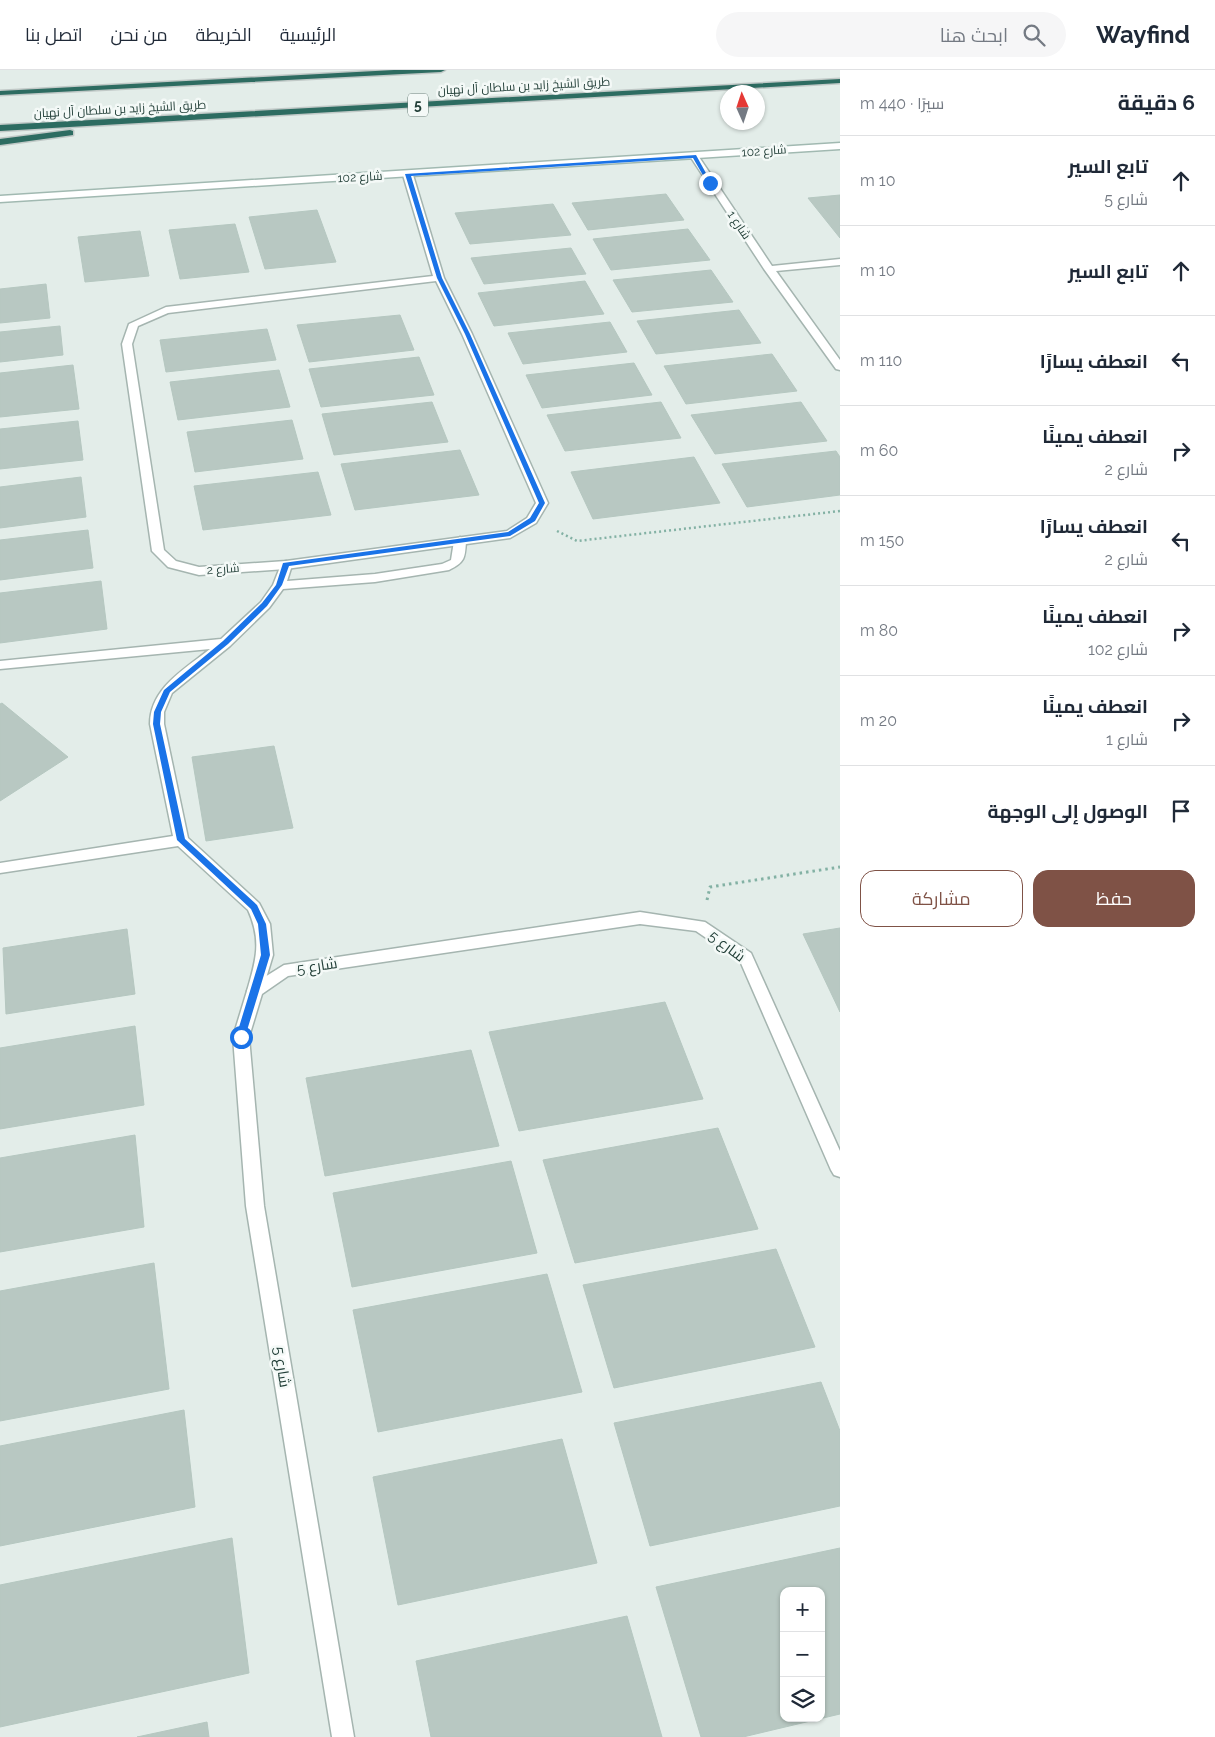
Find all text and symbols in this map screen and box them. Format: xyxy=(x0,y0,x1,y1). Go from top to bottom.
search box xyxy=(716,12,1066,57)
text: Wayfind xyxy=(1096,20,1190,49)
icon: search xyxy=(1020,21,1048,49)
text: اتصل بنا xyxy=(25,24,83,45)
text: من نحن xyxy=(111,24,168,45)
text: الخريطة xyxy=(196,24,252,45)
text: الرئيسية xyxy=(280,24,336,45)
text: ابحث هنا xyxy=(940,24,1008,46)
street label: طريق الشيخ زايد بن سلطان آل نهيان xyxy=(437,74,611,99)
north arrow xyxy=(720,85,765,130)
text: 6 دقيقة xyxy=(1118,90,1195,115)
road number: 5 xyxy=(408,94,428,116)
text: سيرًا · 440 m xyxy=(860,94,944,113)
street label: طريق الشيخ زايد بن سلطان آل نهيان xyxy=(33,97,207,122)
street label: شارع 102 xyxy=(741,142,787,161)
text: تابع السير xyxy=(1068,155,1148,177)
icon: ahead xyxy=(1167,167,1195,195)
street label: شارع 102 xyxy=(337,169,383,186)
text: 10 m xyxy=(860,171,895,190)
route end xyxy=(699,172,722,195)
text: شارع 5 xyxy=(1104,190,1148,209)
street label: شارع 1 xyxy=(724,208,754,243)
icon: ahead xyxy=(1167,257,1195,285)
text: تابع السير xyxy=(1068,260,1148,282)
text: 10 m xyxy=(860,261,895,280)
icon: left xyxy=(1167,347,1195,375)
text: انعطف يسارًا xyxy=(1040,350,1148,372)
text: 110 m xyxy=(860,351,902,370)
text: انعطف يمينًا xyxy=(1042,425,1148,447)
icon: right xyxy=(1167,437,1195,465)
text: 60 m xyxy=(860,441,898,460)
text: شارع 2 xyxy=(1105,460,1148,479)
text: انعطف يسارًا xyxy=(1040,515,1148,537)
icon: left xyxy=(1167,527,1195,555)
text: 150 m xyxy=(860,531,904,550)
text: شارع 2 xyxy=(1105,550,1148,569)
street label: شارع 2 xyxy=(206,561,240,578)
text: انعطف يمينًا xyxy=(1042,605,1148,627)
icon: right xyxy=(1167,617,1195,645)
text: 80 m xyxy=(860,621,898,640)
text: شارع 102 xyxy=(1088,640,1148,659)
text: انعطف يمينًا xyxy=(1042,695,1148,717)
icon: right xyxy=(1167,707,1195,735)
text: 20 m xyxy=(860,711,897,730)
text: شارع 1 xyxy=(1106,730,1148,749)
icon: arrive xyxy=(1167,797,1195,825)
text: الوصول إلى الوجهة xyxy=(988,800,1148,822)
button: مشاركة xyxy=(860,870,1023,927)
button: حفظ xyxy=(1033,870,1195,927)
street label: شارع 5 xyxy=(704,926,749,967)
street label: شارع 5 xyxy=(295,954,339,980)
route start xyxy=(230,1026,253,1049)
street label: شارع 5 xyxy=(268,1345,294,1389)
map controls xyxy=(780,1587,825,1722)
button: + xyxy=(780,1587,825,1632)
button: − xyxy=(780,1632,825,1677)
button: layers xyxy=(780,1677,825,1722)

